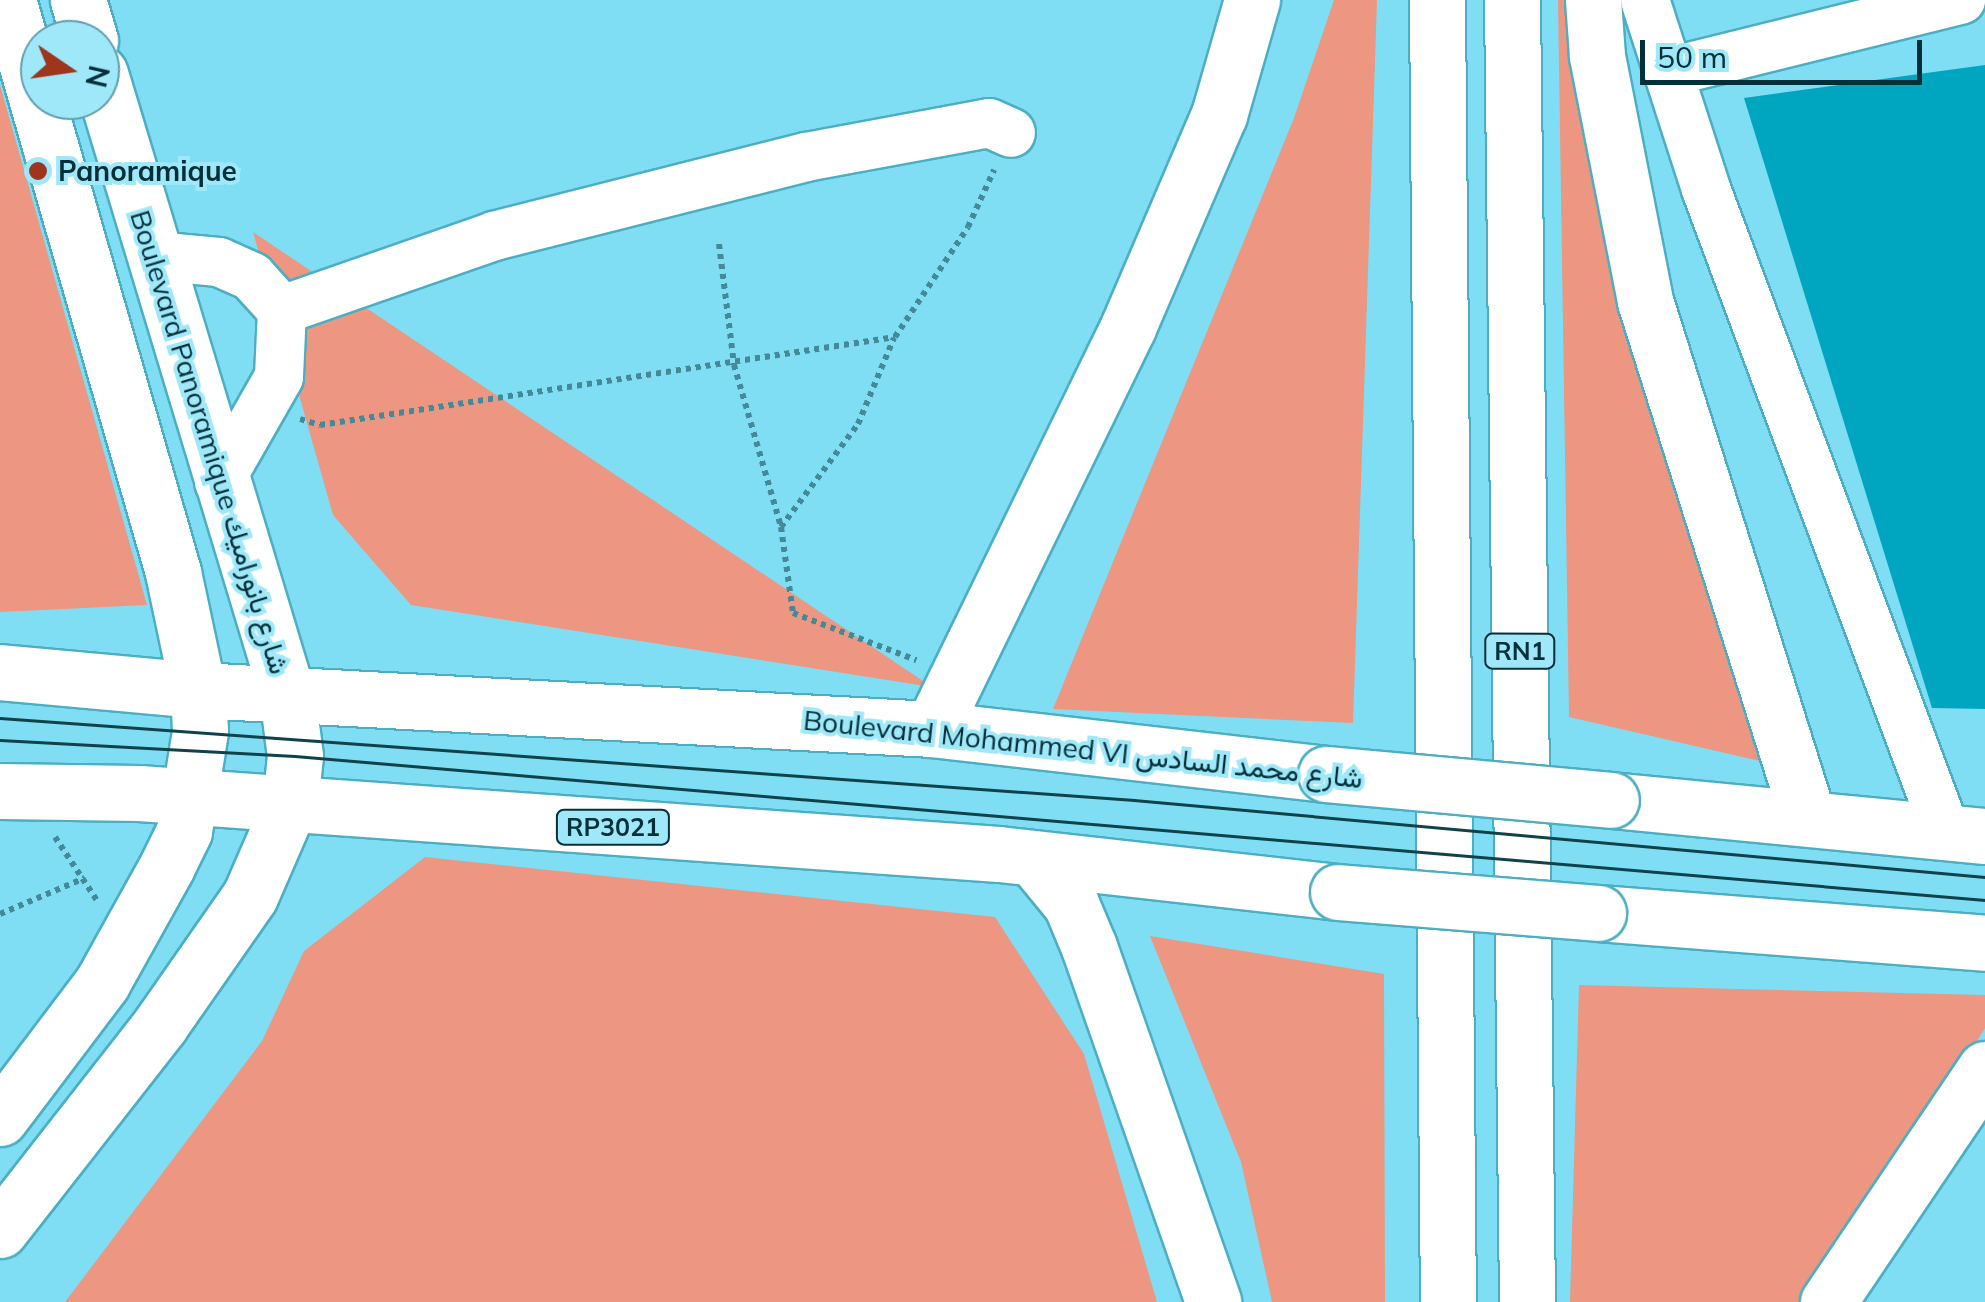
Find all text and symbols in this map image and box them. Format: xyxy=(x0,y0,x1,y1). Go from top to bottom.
north arrow xyxy=(20,20,120,120)
scale bar xyxy=(1645,20,1928,82)
text: 50 m xyxy=(1657,38,1727,76)
text: N xyxy=(78,62,117,91)
place label: Panoramique xyxy=(58,154,237,188)
marker: Panoramique xyxy=(27,160,49,182)
street label: Boulevard Panoramique شارع بانوراميك xyxy=(123,206,297,678)
road number: RN1 xyxy=(1482,631,1558,671)
street label: Boulevard Mohammed VI شارع محمد السادس xyxy=(802,703,1364,795)
road number: RP3021 xyxy=(556,807,670,847)

